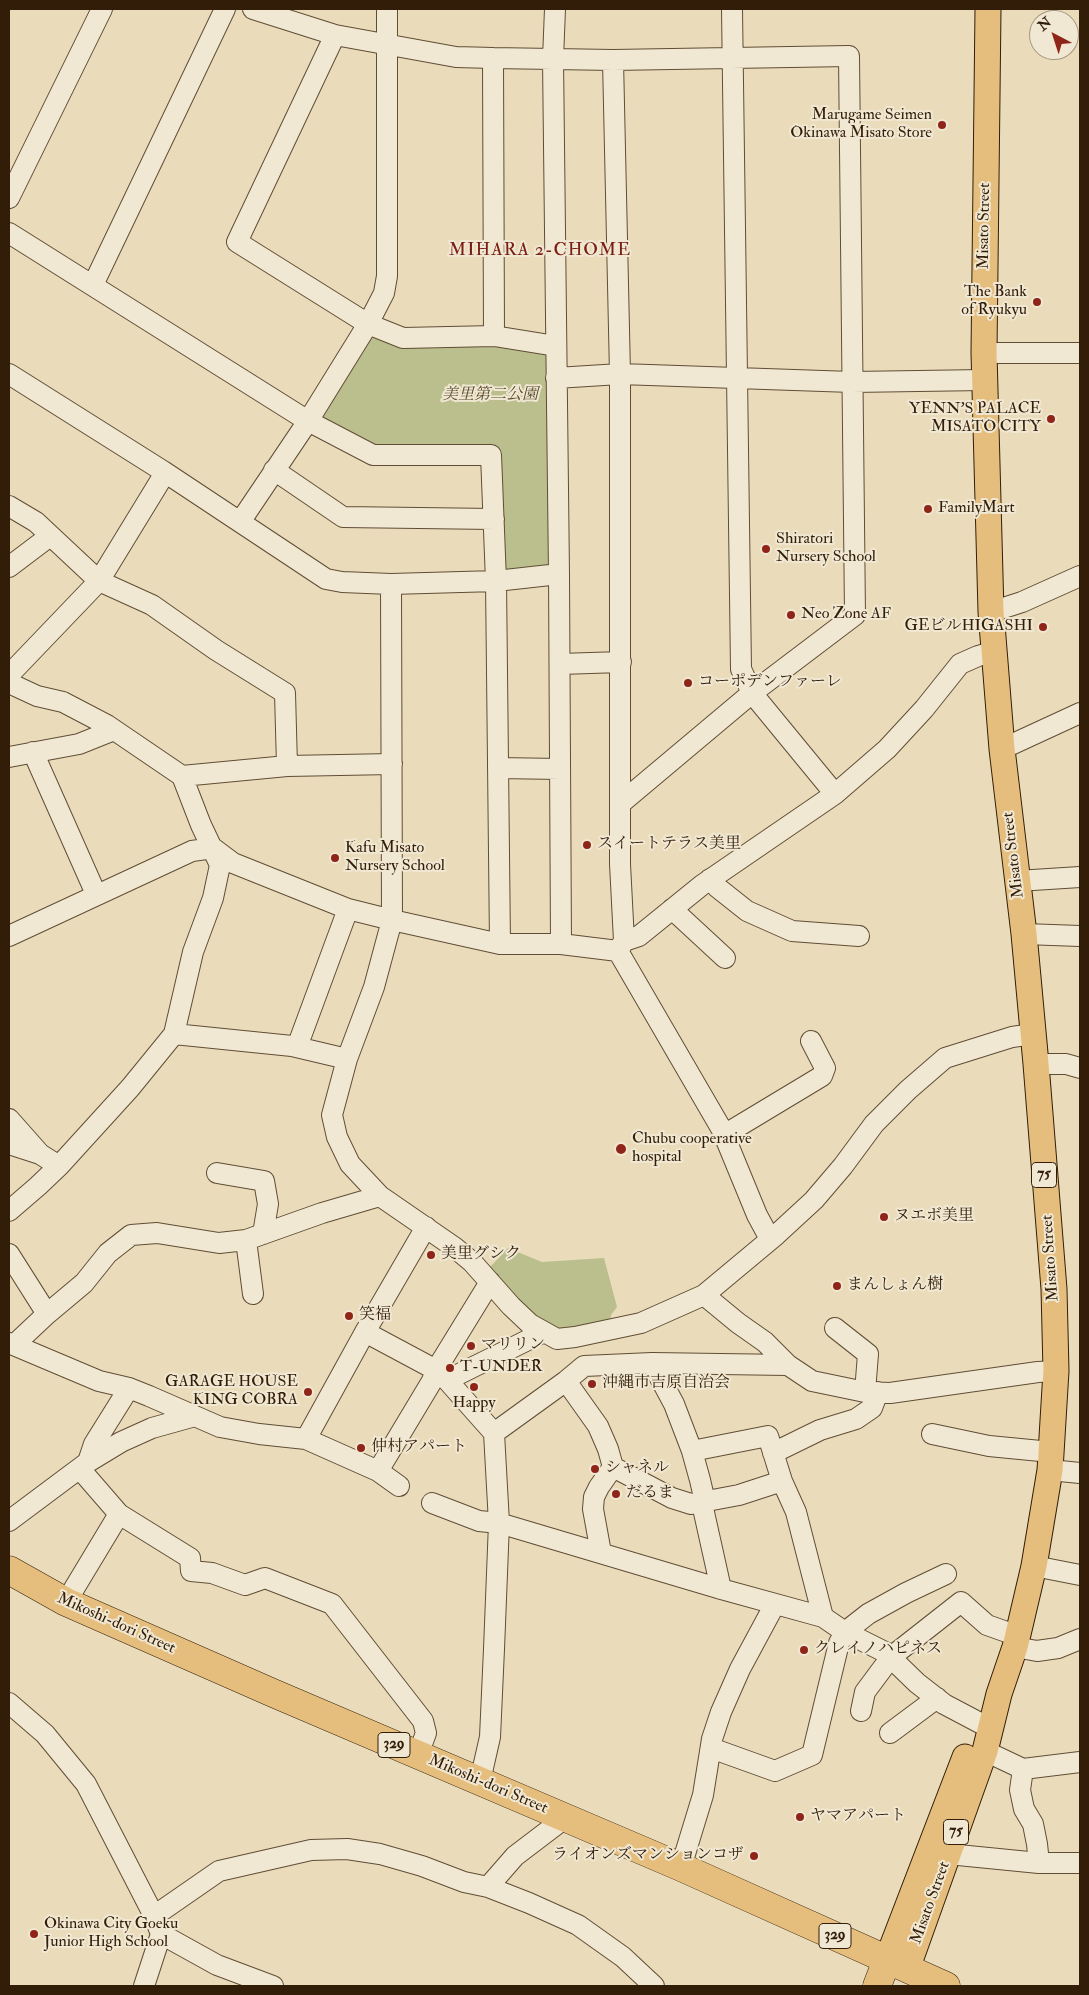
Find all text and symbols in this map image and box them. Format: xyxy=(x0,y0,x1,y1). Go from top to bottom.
north arrow xyxy=(1029,10,1079,60)
text: N xyxy=(1034,13,1055,34)
place label: Marugame Seimen Okinawa Misato Store xyxy=(790,106,932,144)
marker: Marugame Seimen Okinawa Misato Store xyxy=(936,119,948,131)
street label: Misato Street xyxy=(975,183,995,269)
district label: MIHARA 2-CHOME xyxy=(447,240,633,262)
place label: The Bank of Ryukyu xyxy=(961,283,1027,321)
marker: The Bank of Ryukyu xyxy=(1031,296,1043,308)
park label: 美里第二公園 xyxy=(442,386,538,406)
place label: YENN'S PALACE MISATO CITY xyxy=(909,400,1041,438)
marker: YENN'S PALACE MISATO CITY xyxy=(1045,413,1057,425)
place label: FamilyMart xyxy=(938,499,1015,519)
marker: FamilyMart xyxy=(922,503,934,515)
place label: Shiratori Nursery School xyxy=(776,530,876,568)
marker: Shiratori Nursery School xyxy=(760,543,772,555)
place label: Neo Zone AF xyxy=(801,605,891,625)
marker: Neo Zone AF xyxy=(785,609,797,621)
place label: GEビルHIGASHI xyxy=(904,617,1033,637)
marker: GEビルHIGASHI xyxy=(1037,621,1049,633)
place label: コーポデンファーレ xyxy=(698,673,842,693)
marker: コーポデンファーレ xyxy=(682,677,694,689)
street label: Misato Street xyxy=(999,811,1029,899)
place label: スイートテラス美里 xyxy=(597,835,741,855)
place label: Kafu Misato Nursery School xyxy=(345,839,445,877)
marker: スイートテラス美里 xyxy=(581,839,593,851)
marker: Kafu Misato Nursery School xyxy=(329,852,341,864)
place label: Chubu cooperative hospital xyxy=(632,1130,752,1168)
marker: Chubu cooperative hospital xyxy=(614,1142,628,1156)
road number: 75 xyxy=(1032,1162,1056,1188)
place label: ヌエボ美里 xyxy=(894,1207,974,1227)
marker: ヌエボ美里 xyxy=(878,1211,890,1223)
street label: Misato Street xyxy=(1038,1214,1064,1302)
place label: 美里グシク xyxy=(441,1245,521,1265)
marker: 美里グシク xyxy=(425,1249,437,1261)
place label: まんしょん樹 xyxy=(847,1276,943,1296)
marker: まんしょん樹 xyxy=(831,1280,843,1292)
place label: 笑福 xyxy=(359,1306,391,1326)
marker: 笑福 xyxy=(343,1310,355,1322)
place label: マリリン xyxy=(481,1336,545,1356)
marker: マリリン xyxy=(465,1340,477,1352)
place label: T-UNDER xyxy=(460,1358,542,1378)
marker: T-UNDER xyxy=(444,1362,456,1374)
place label: GARAGE HOUSE KING COBRA xyxy=(165,1373,298,1411)
place label: 沖縄市吉原自治会 xyxy=(602,1374,730,1394)
marker: 沖縄市吉原自治会 xyxy=(586,1378,598,1390)
marker: Happy xyxy=(468,1381,480,1393)
marker: GARAGE HOUSE KING COBRA xyxy=(302,1386,314,1398)
place label: Happy xyxy=(453,1394,495,1414)
place label: 仲村アパート xyxy=(371,1438,467,1458)
marker: 仲村アパート xyxy=(355,1442,367,1454)
place label: シャネル xyxy=(605,1459,669,1479)
marker: シャネル xyxy=(589,1463,601,1475)
place label: だるま xyxy=(626,1484,674,1504)
marker: だるま xyxy=(610,1488,622,1500)
street label: Mikoshi-dori Street xyxy=(54,1589,178,1659)
place label: クレイノハピネス xyxy=(814,1640,942,1660)
marker: クレイノハピネス xyxy=(798,1644,810,1656)
road number: 329 xyxy=(378,1732,410,1758)
street label: Mikoshi-dori Street xyxy=(426,1751,550,1819)
place label: ヤマアパート xyxy=(810,1807,906,1827)
marker: ヤマアパート xyxy=(794,1811,806,1823)
road number: 75 xyxy=(944,1820,968,1844)
place label: ライオンズマンションコザ xyxy=(552,1846,744,1866)
marker: ライオンズマンションコザ xyxy=(748,1850,760,1862)
street label: Misato Street xyxy=(907,1859,955,1947)
place label: Okinawa City Goeku Junior High School xyxy=(44,1915,178,1953)
road number: 329 xyxy=(819,1924,851,1948)
marker: Okinawa City Goeku Junior High School xyxy=(28,1928,40,1940)

